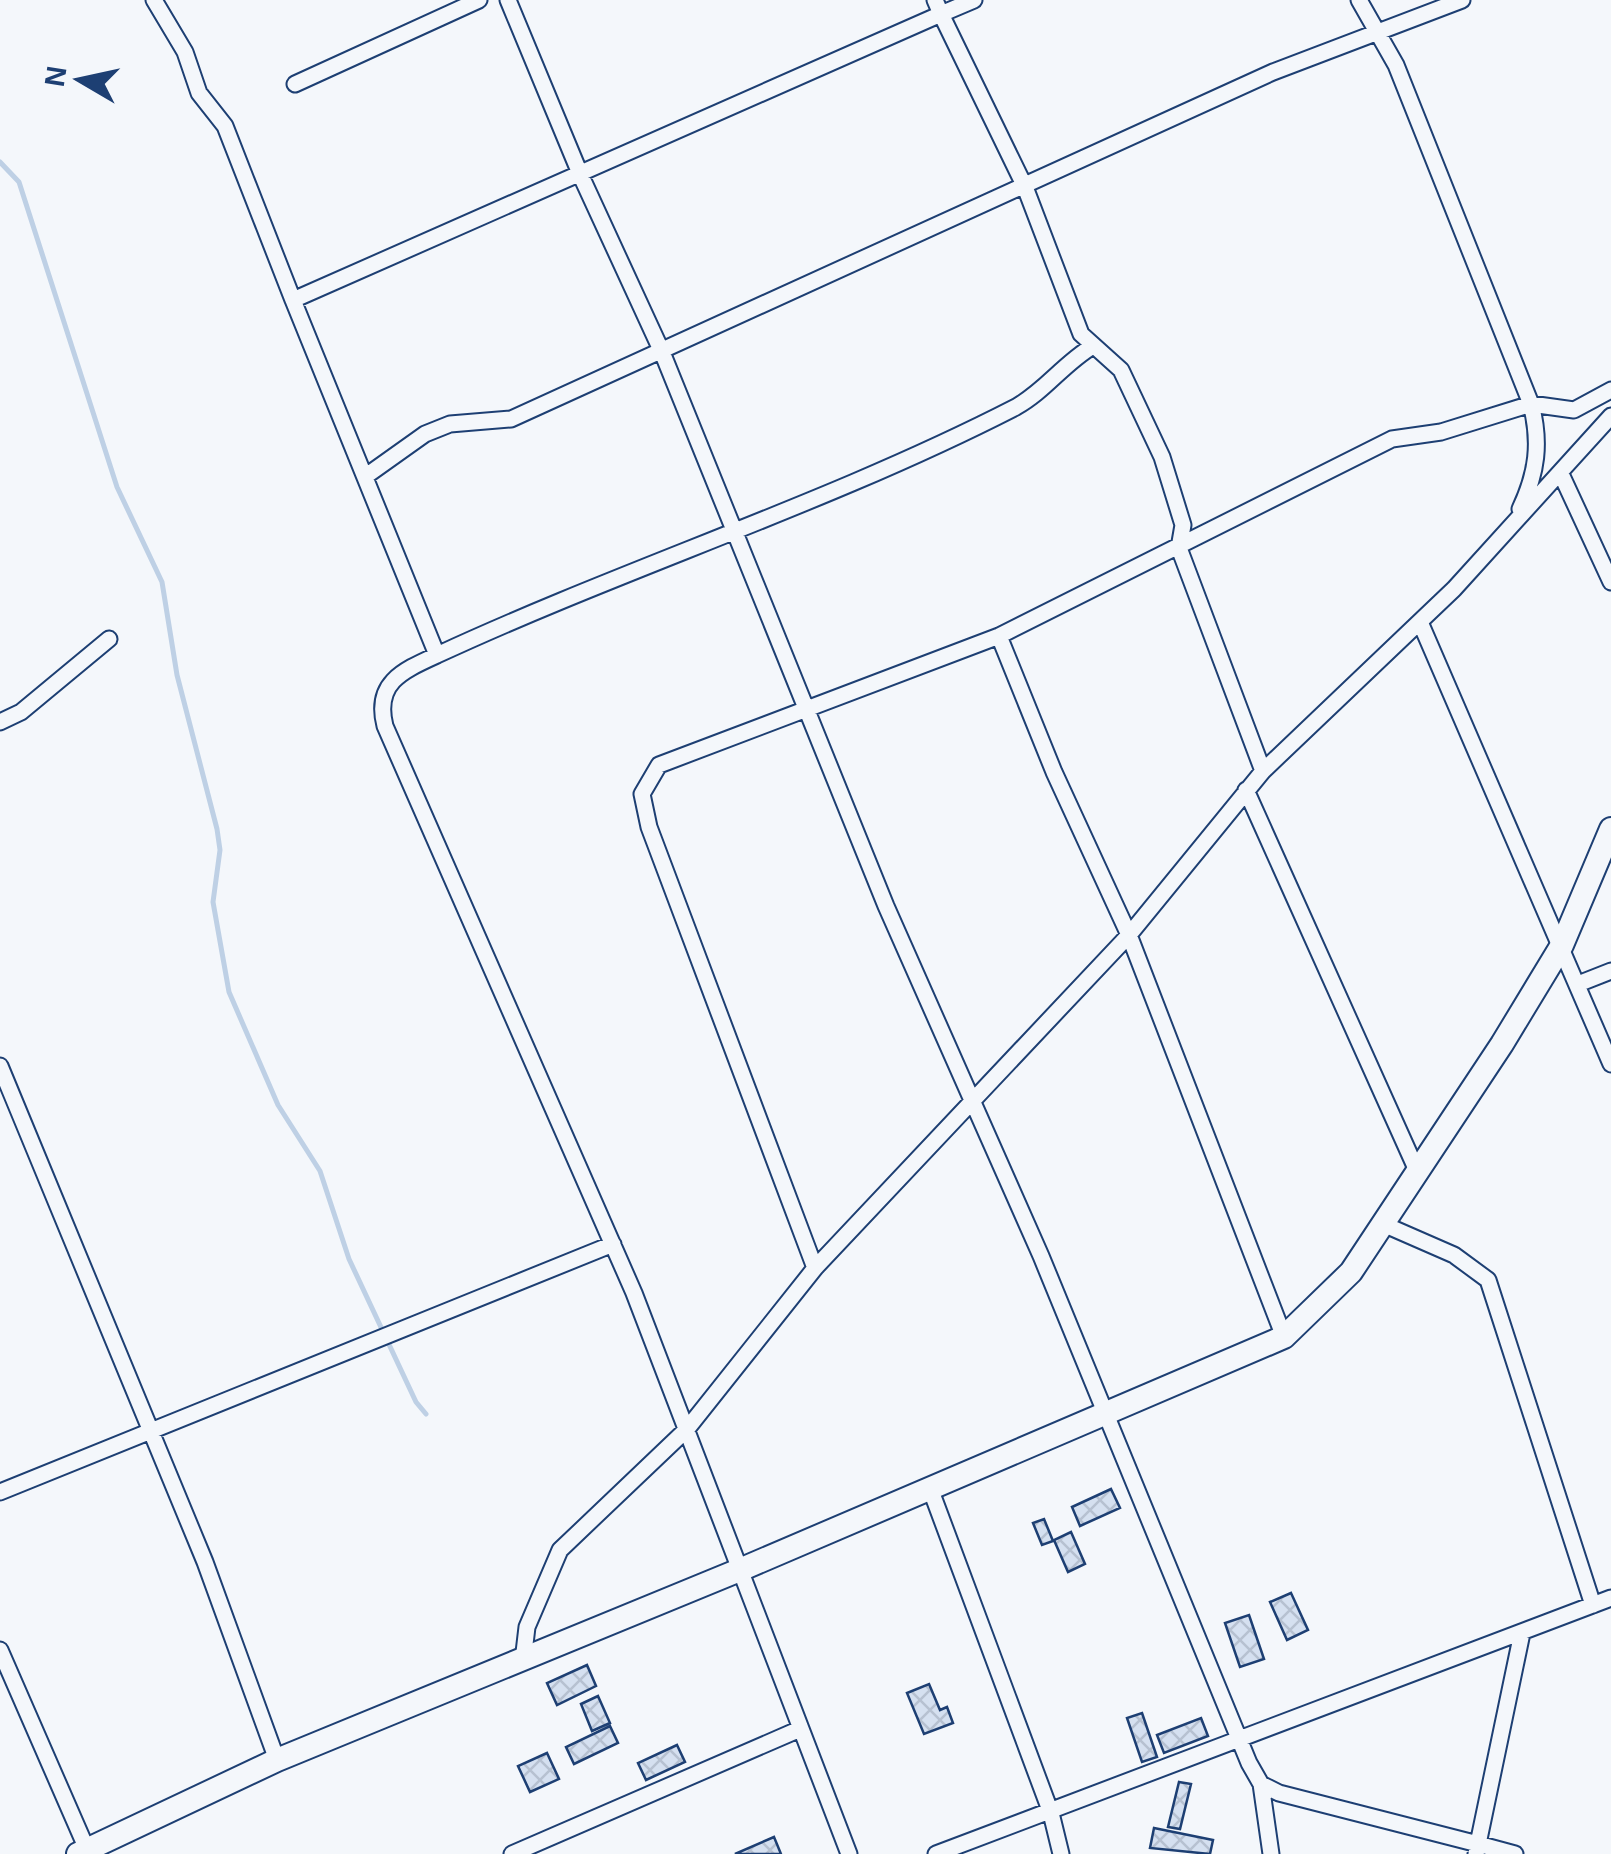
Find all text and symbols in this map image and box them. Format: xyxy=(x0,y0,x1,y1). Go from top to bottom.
north arrow xyxy=(30,30,130,130)
text: N xyxy=(39,64,73,89)

